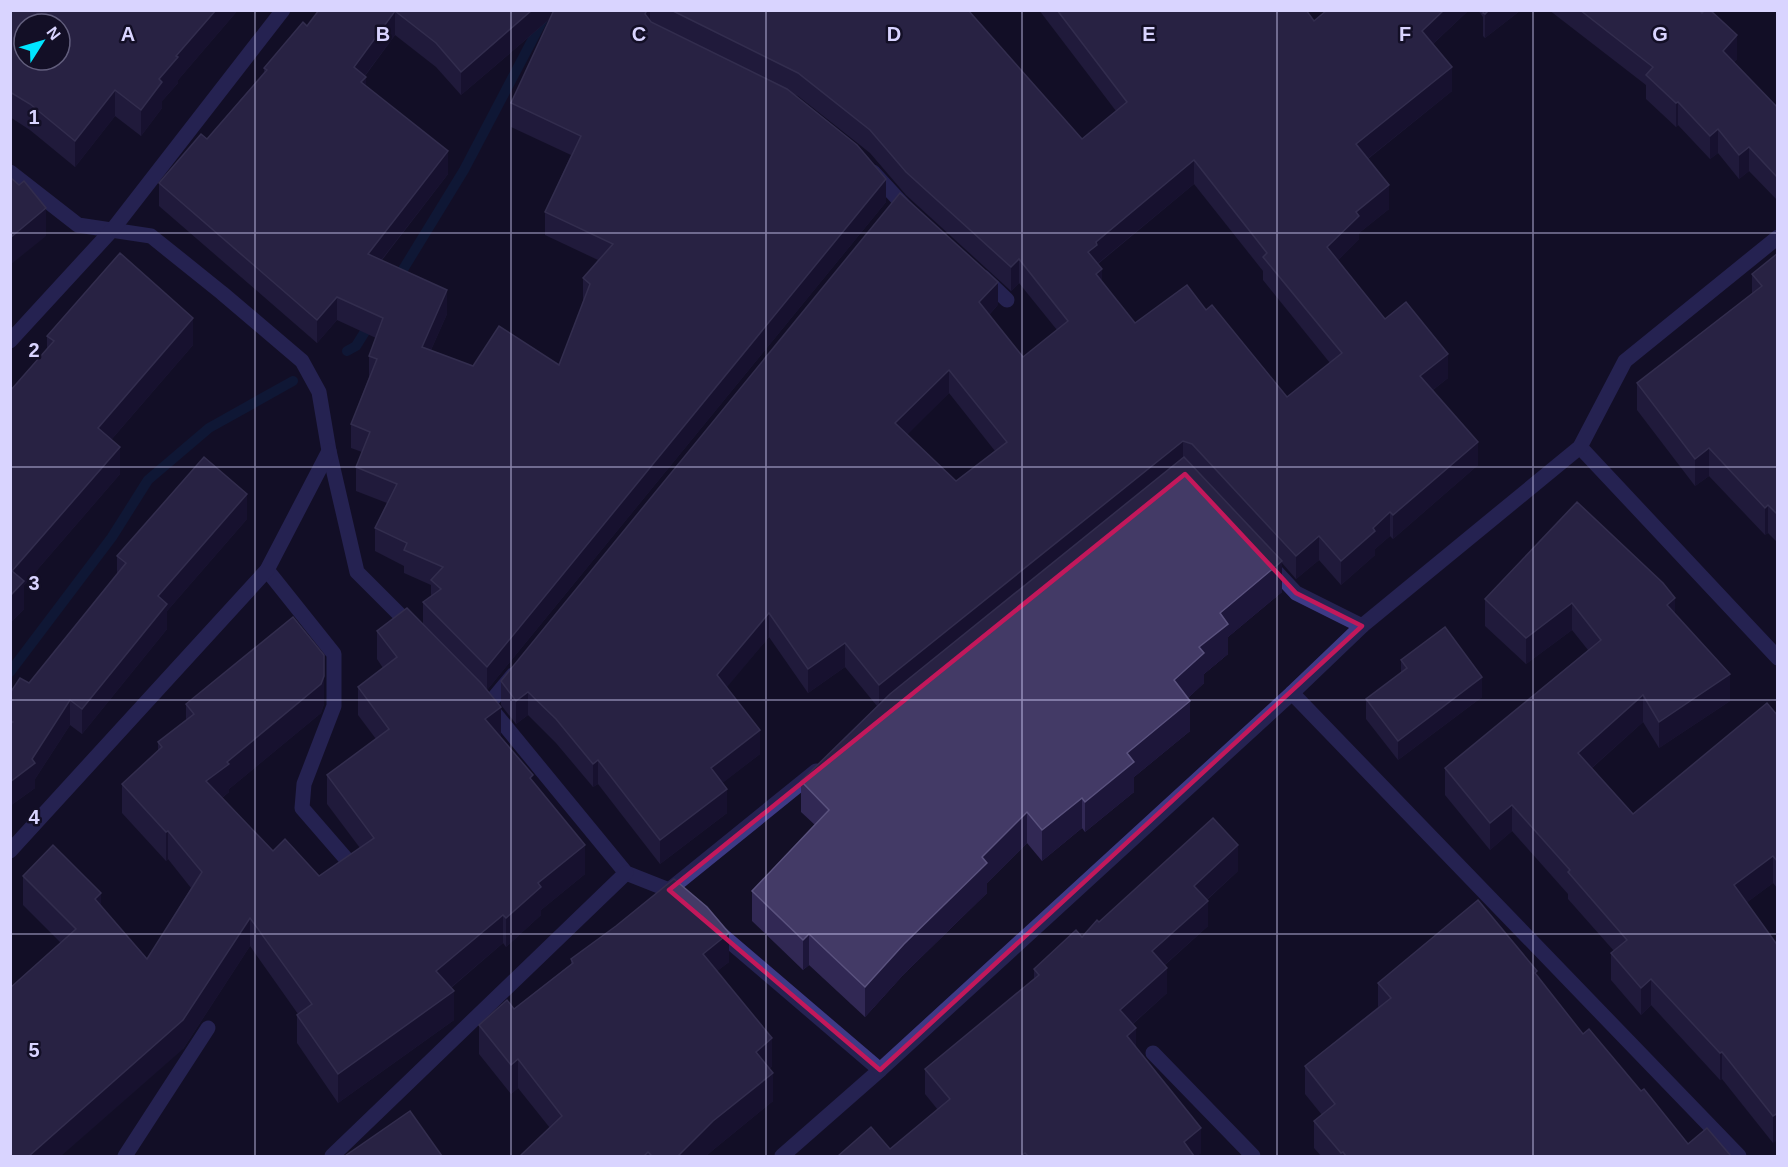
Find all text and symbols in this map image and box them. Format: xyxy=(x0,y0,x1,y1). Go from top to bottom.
north arrow xyxy=(12,12,72,72)
text: A xyxy=(121,23,135,45)
text: B xyxy=(376,23,390,45)
text: C xyxy=(632,23,646,45)
text: D xyxy=(887,23,901,45)
text: E xyxy=(1142,23,1156,45)
text: F xyxy=(1399,23,1411,45)
text: G xyxy=(1652,23,1668,45)
text: N xyxy=(43,24,64,43)
text: 1 xyxy=(28,106,40,128)
text: 2 xyxy=(28,339,40,361)
text: 3 xyxy=(28,572,40,594)
text: 4 xyxy=(28,806,40,828)
text: 5 xyxy=(28,1039,40,1061)

